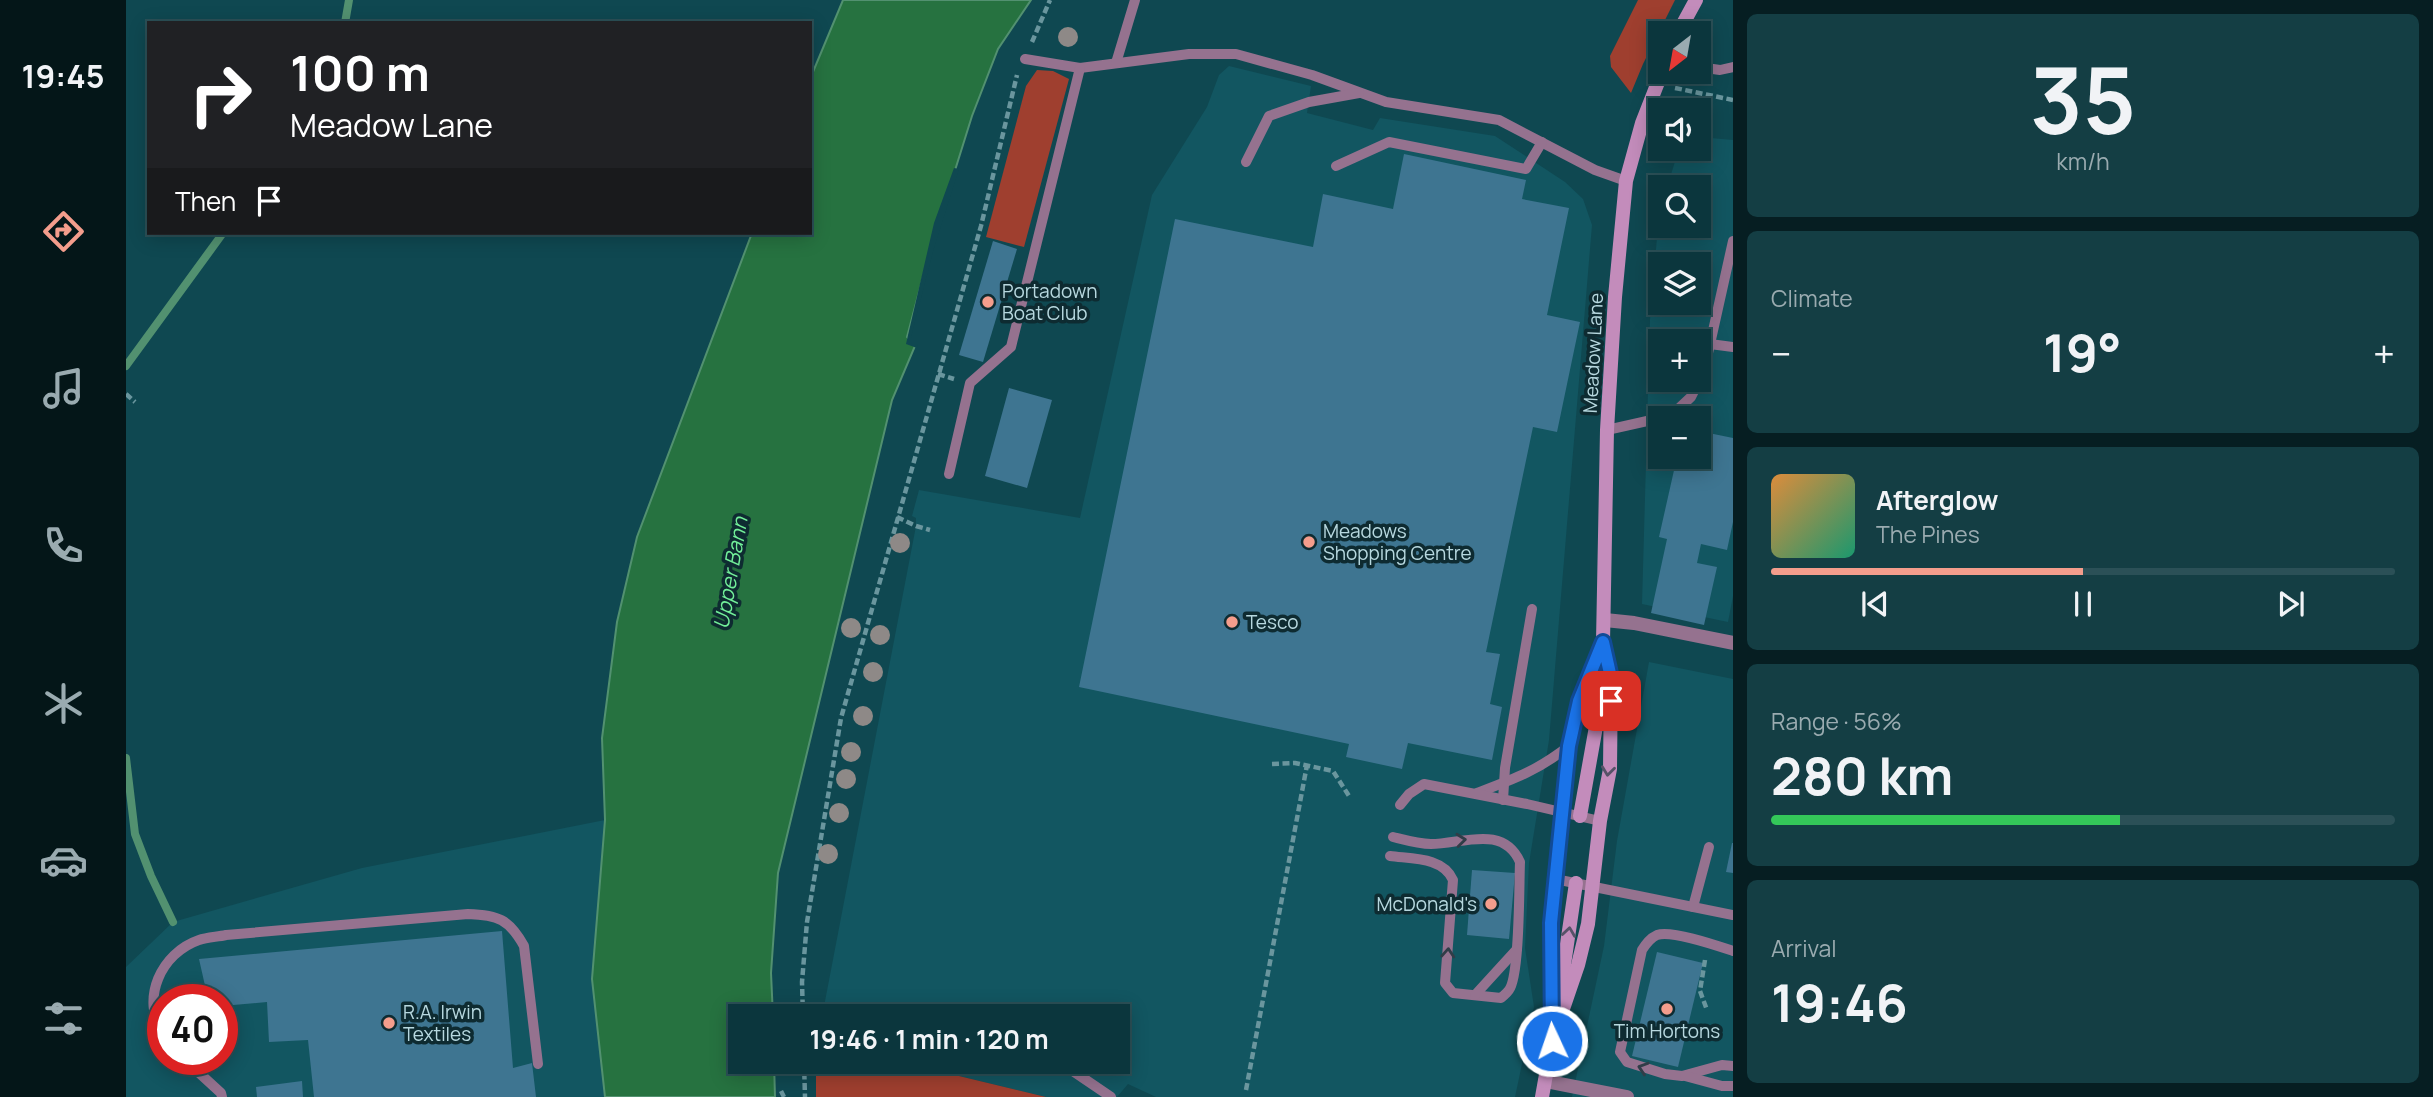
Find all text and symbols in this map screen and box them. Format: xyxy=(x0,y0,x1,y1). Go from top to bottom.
north arrow xyxy=(1648,21,1712,84)
map controls xyxy=(1648,21,1711,469)
text: 35 xyxy=(2030,37,2136,161)
text: 100 m xyxy=(290,39,430,106)
icon: right xyxy=(175,49,266,140)
text: 19:45 xyxy=(21,54,105,98)
button: sound xyxy=(1648,98,1711,161)
text: Meadow Lane xyxy=(290,103,493,147)
text: km/h xyxy=(2056,145,2110,177)
button: search xyxy=(1648,175,1711,238)
icon: arrive xyxy=(250,182,288,220)
text: Then xyxy=(175,183,236,219)
icon: directions xyxy=(39,207,88,256)
button: layers xyxy=(1648,252,1711,315)
place label: Portadown Boat Club xyxy=(1002,278,1098,326)
text: Climate xyxy=(1771,282,1853,314)
street label: Meadow Lane xyxy=(1577,292,1609,414)
marker: Portadown Boat Club xyxy=(980,294,996,310)
text: 19° xyxy=(2043,317,2122,388)
text: − xyxy=(1771,327,1792,379)
text: + xyxy=(2373,327,2395,379)
button: + xyxy=(1648,329,1711,392)
icon: music xyxy=(39,364,88,413)
button: − xyxy=(1648,406,1711,469)
text: Afterglow xyxy=(1876,482,1998,518)
water label: Upper Bann xyxy=(706,513,754,631)
place label: Meadows Shopping Centre xyxy=(1323,518,1472,566)
text: The Pines xyxy=(1876,518,1980,550)
icon: phone xyxy=(39,521,88,570)
marker: Meadows Shopping Centre xyxy=(1301,534,1317,550)
icon: previous xyxy=(1856,585,1894,623)
icon: pause xyxy=(2064,585,2102,623)
icon: next xyxy=(2272,585,2310,623)
place label: Tesco xyxy=(1246,609,1298,635)
marker: Tesco xyxy=(1224,614,1240,630)
pin xyxy=(1581,671,1641,731)
icon: climate xyxy=(39,679,88,728)
icon: arrive xyxy=(1592,682,1630,720)
text: Range · 56% xyxy=(1771,705,1902,737)
text: 280 km xyxy=(1771,740,1953,811)
one-way arrow xyxy=(1601,765,1616,777)
one-way arrow xyxy=(1456,833,1467,848)
icon: car xyxy=(39,836,88,885)
place label: McDonald's xyxy=(1376,891,1477,917)
marker: McDonald's xyxy=(1483,896,1499,912)
one-way arrow xyxy=(1561,926,1576,938)
text: Arrival xyxy=(1771,932,1837,964)
one-way arrow xyxy=(1440,947,1455,958)
text: 19:46 xyxy=(1771,967,1908,1038)
speed limit sign: 40 xyxy=(147,984,238,1075)
icon: filters xyxy=(39,994,88,1043)
place label: R.A. Irwin Textiles xyxy=(403,999,482,1047)
marker: Tim Hortons xyxy=(1659,1001,1675,1017)
position arrow xyxy=(1515,1004,1589,1078)
marker: R.A. Irwin Textiles xyxy=(381,1015,397,1031)
place label: Tim Hortons xyxy=(1614,1018,1720,1044)
text: 19:46 · 1 min · 120 m xyxy=(809,1021,1049,1057)
one-way arrow xyxy=(1637,1061,1649,1076)

